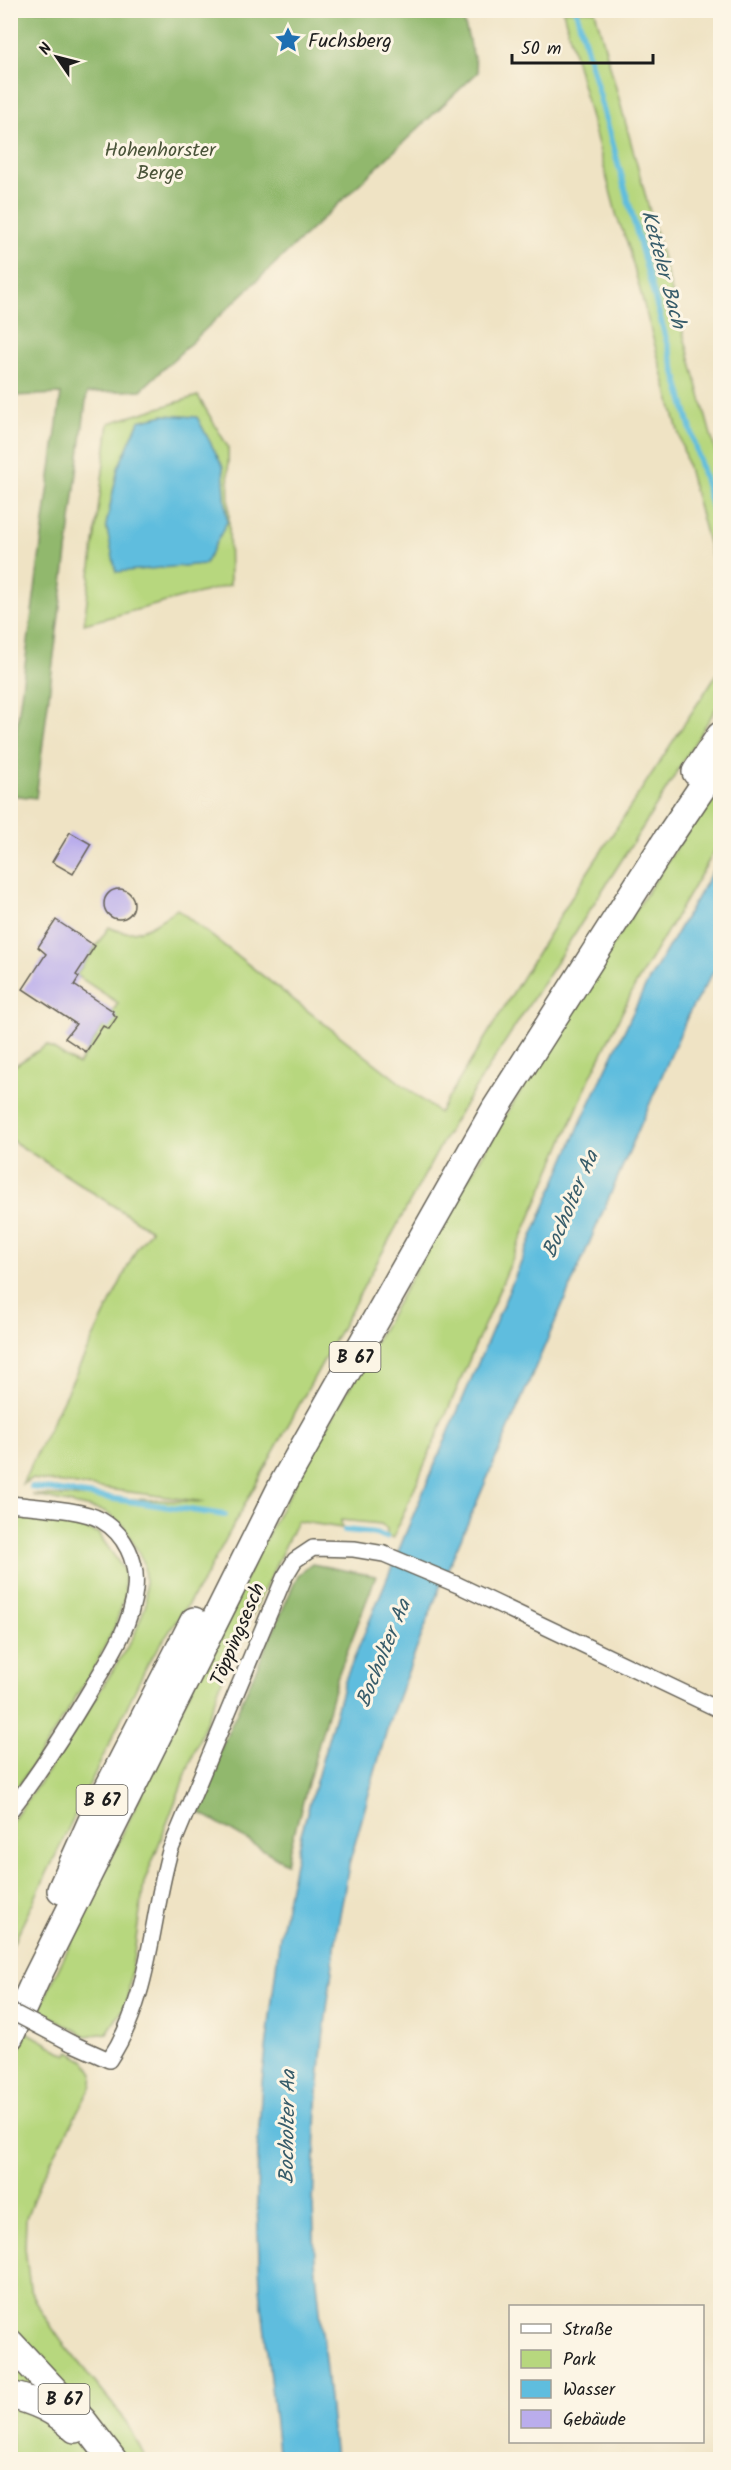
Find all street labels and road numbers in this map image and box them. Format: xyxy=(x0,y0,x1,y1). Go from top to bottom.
road number: B 67 xyxy=(330,1342,380,1372)
street label: Töppingsesch xyxy=(203,1578,275,1691)
road number: B 67 xyxy=(76,1785,128,1815)
road number: B 67 xyxy=(38,2384,90,2414)

